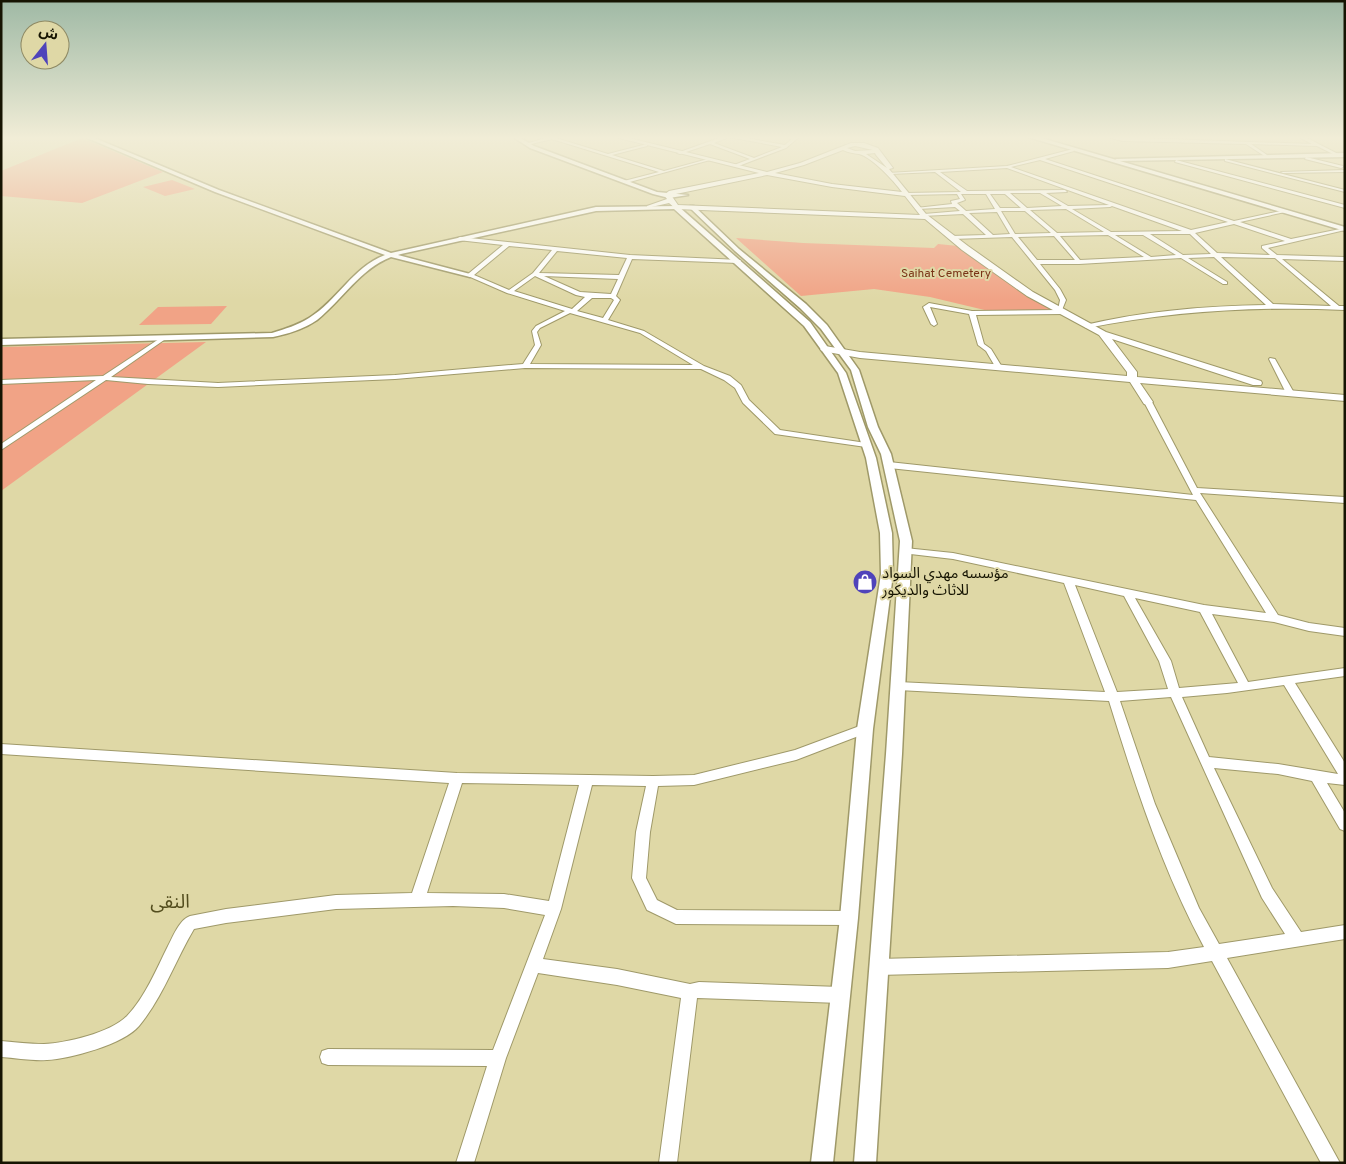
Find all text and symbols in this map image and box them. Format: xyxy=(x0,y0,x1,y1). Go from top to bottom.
north arrow xyxy=(20,20,70,70)
text: ش xyxy=(37,23,60,45)
park label: Saihat Cemetery xyxy=(901,266,991,282)
place label: مؤسسه مهدي السواد للاثاث والديكور xyxy=(881,565,1009,601)
shop icon: مؤسسه مهدي السواد للاثاث والديكور xyxy=(852,569,878,595)
district label: النقى xyxy=(150,891,190,915)

